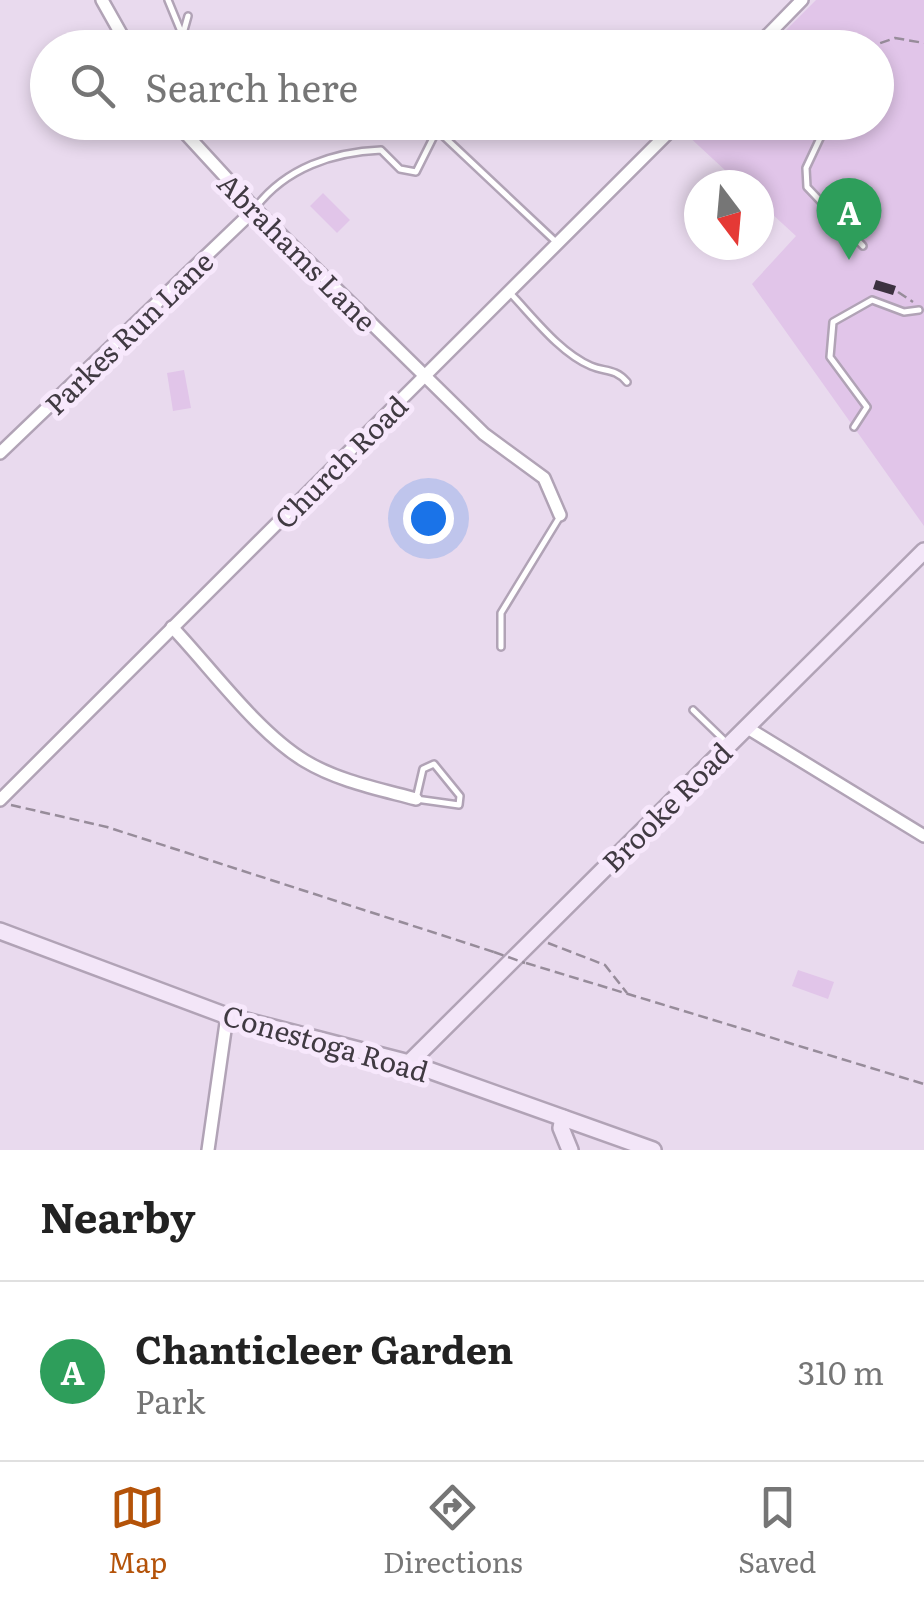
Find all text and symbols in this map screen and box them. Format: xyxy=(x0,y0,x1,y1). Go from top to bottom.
search box xyxy=(30,30,894,140)
text: Search here xyxy=(145,57,358,114)
icon: search xyxy=(65,58,120,113)
street label: Abrahams Lane xyxy=(209,162,387,340)
north arrow xyxy=(684,170,774,260)
pin: A xyxy=(816,178,882,260)
street label: Parkes Run Lane xyxy=(34,240,222,424)
street label: Church Road xyxy=(264,385,416,537)
your location xyxy=(403,493,454,544)
street label: Brooke Road xyxy=(592,732,740,880)
street label: Conestoga Road xyxy=(218,993,434,1091)
text: Nearby xyxy=(40,1184,196,1246)
text: Chanticleer Garden xyxy=(135,1319,513,1376)
text: A xyxy=(60,1347,85,1395)
text: 310 m xyxy=(798,1347,884,1395)
text: Park xyxy=(135,1376,205,1424)
tab: Map xyxy=(108,1480,167,1582)
tab: Directions xyxy=(383,1480,523,1582)
tab: Saved xyxy=(738,1480,816,1582)

